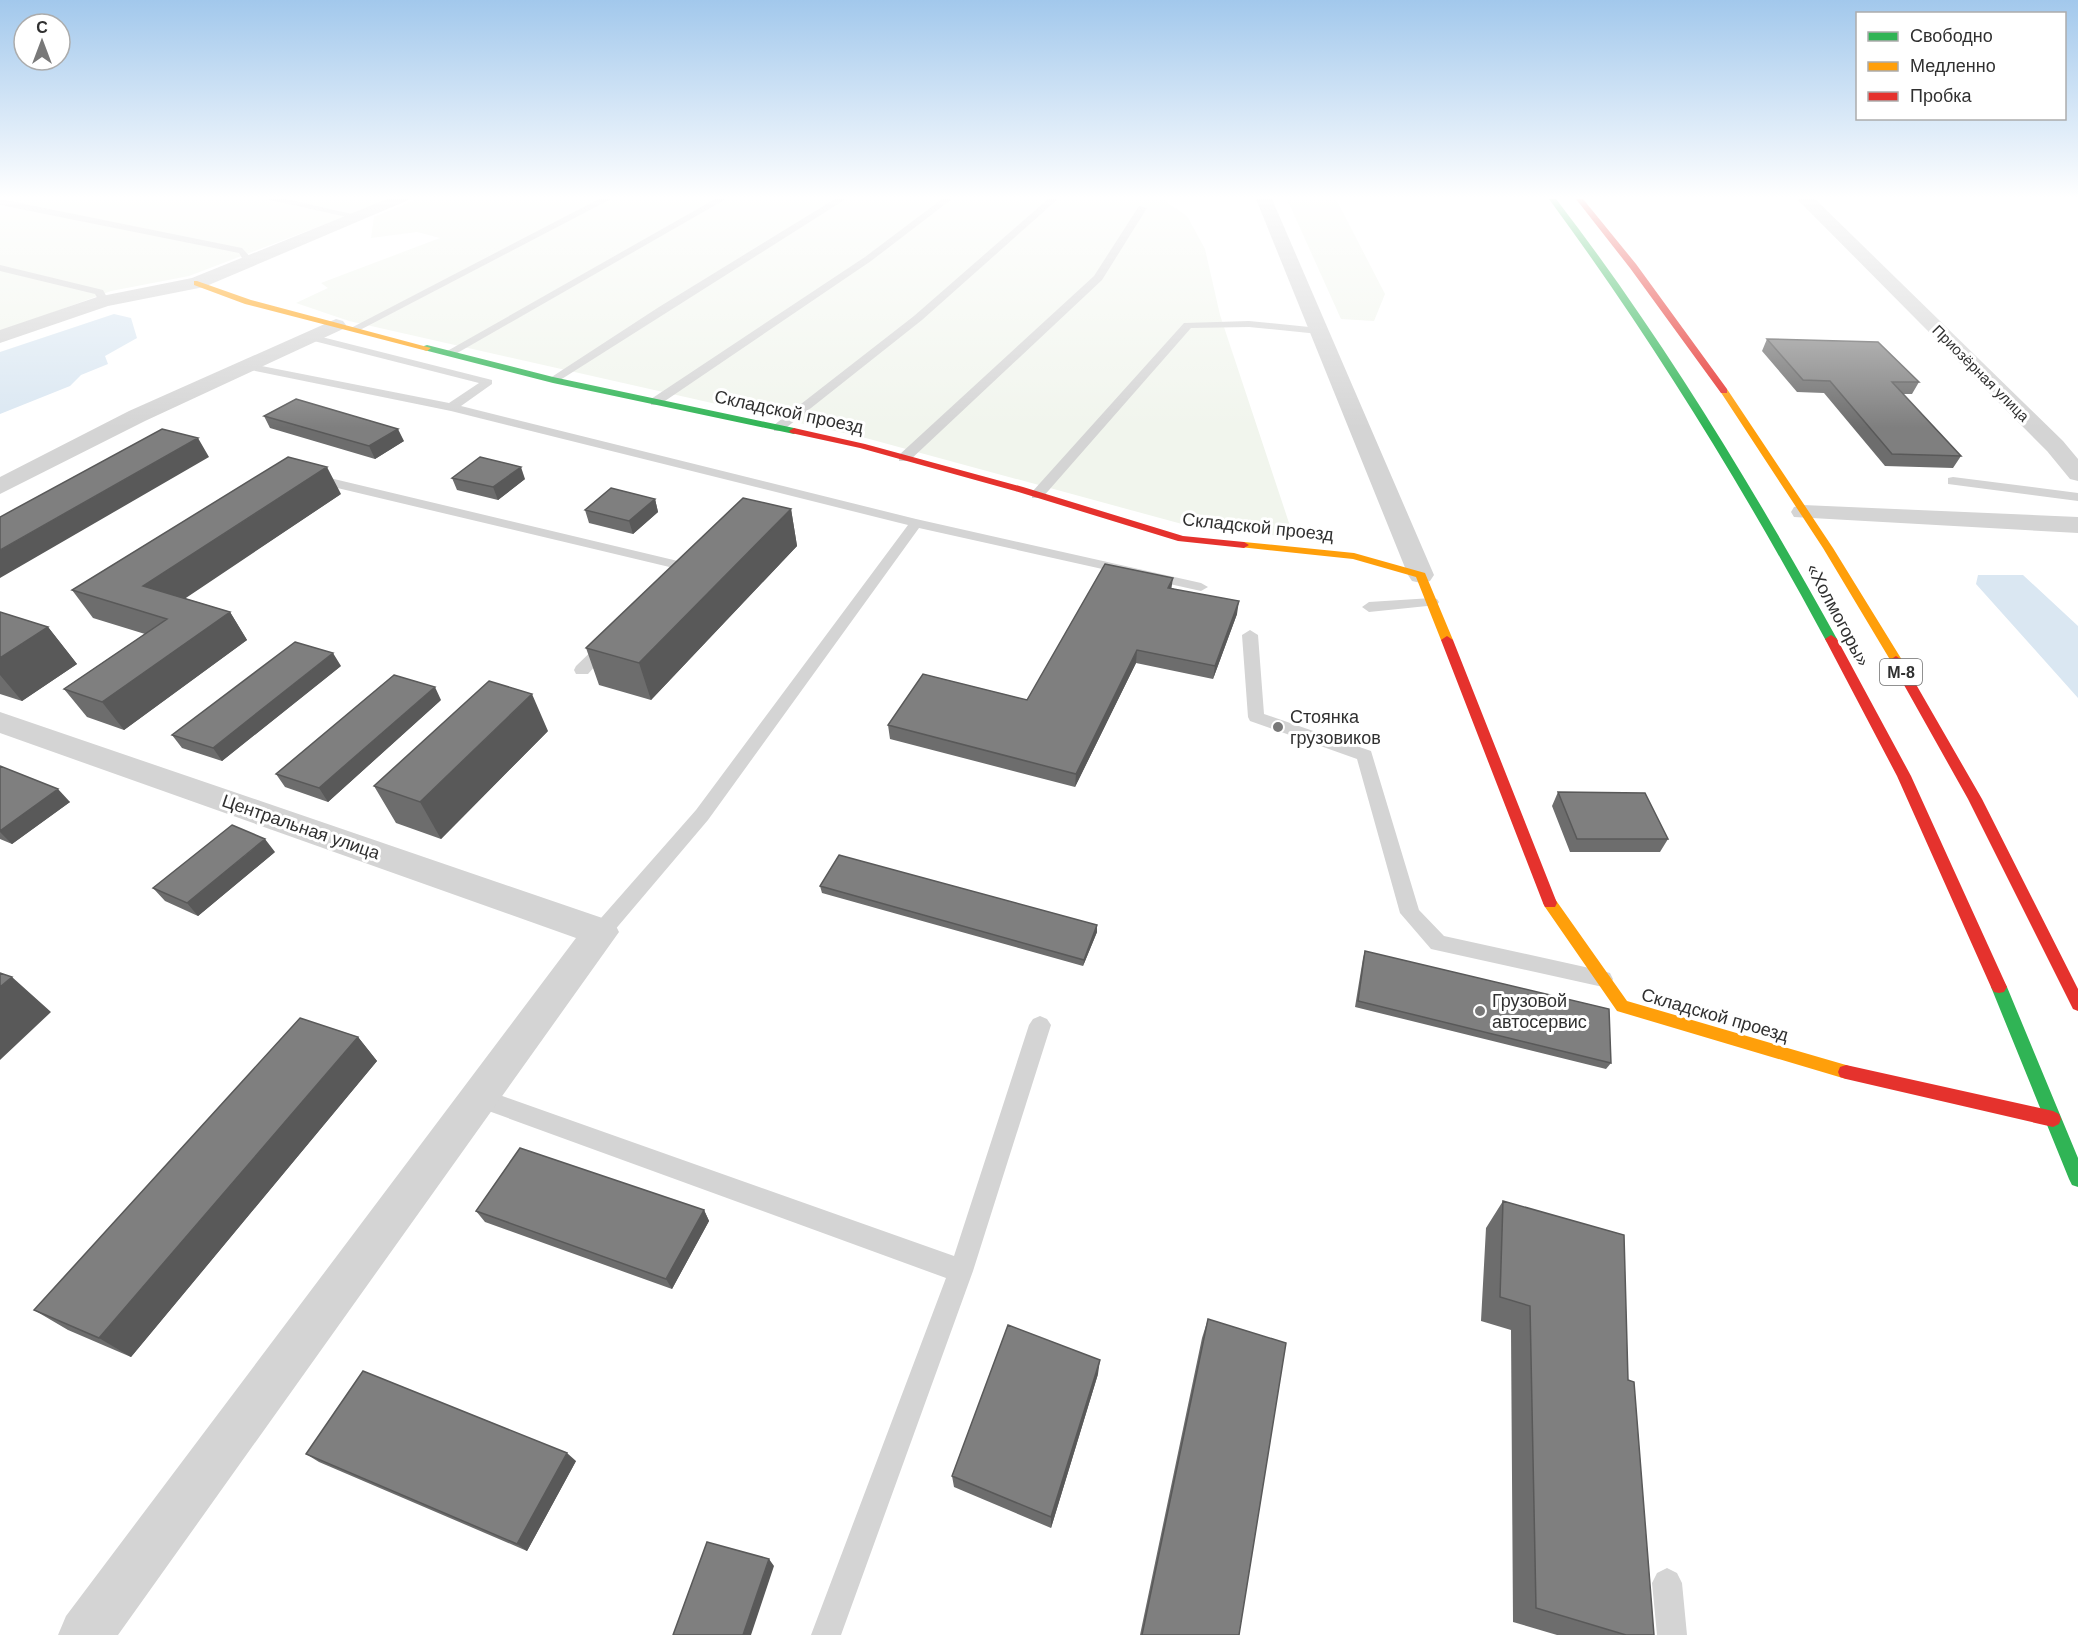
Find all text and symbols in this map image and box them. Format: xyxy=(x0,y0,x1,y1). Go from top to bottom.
north arrow xyxy=(12,12,72,72)
legend xyxy=(1856,12,2066,120)
text: С xyxy=(36,19,48,36)
text: Свободно xyxy=(1910,26,1993,46)
text: Медленно xyxy=(1910,56,1996,76)
text: Пробка xyxy=(1910,86,1973,106)
street label: Приозёрная улица xyxy=(1929,321,2033,425)
street label: Складской проезд xyxy=(713,386,866,438)
street label: Складской проезд xyxy=(1181,509,1335,545)
street label: «Холмогоры» xyxy=(1803,560,1873,670)
road number: М-8 xyxy=(1880,659,1922,685)
place label: Стоянка грузовиков xyxy=(1290,707,1381,748)
marker: Стоянка грузовиков xyxy=(1271,720,1285,734)
street label: Центральная улица xyxy=(219,791,383,864)
street label: Складской проезд xyxy=(1639,984,1791,1046)
place label: Грузовой автосервис xyxy=(1492,991,1587,1032)
marker: Грузовой автосервис xyxy=(1473,1004,1487,1018)

